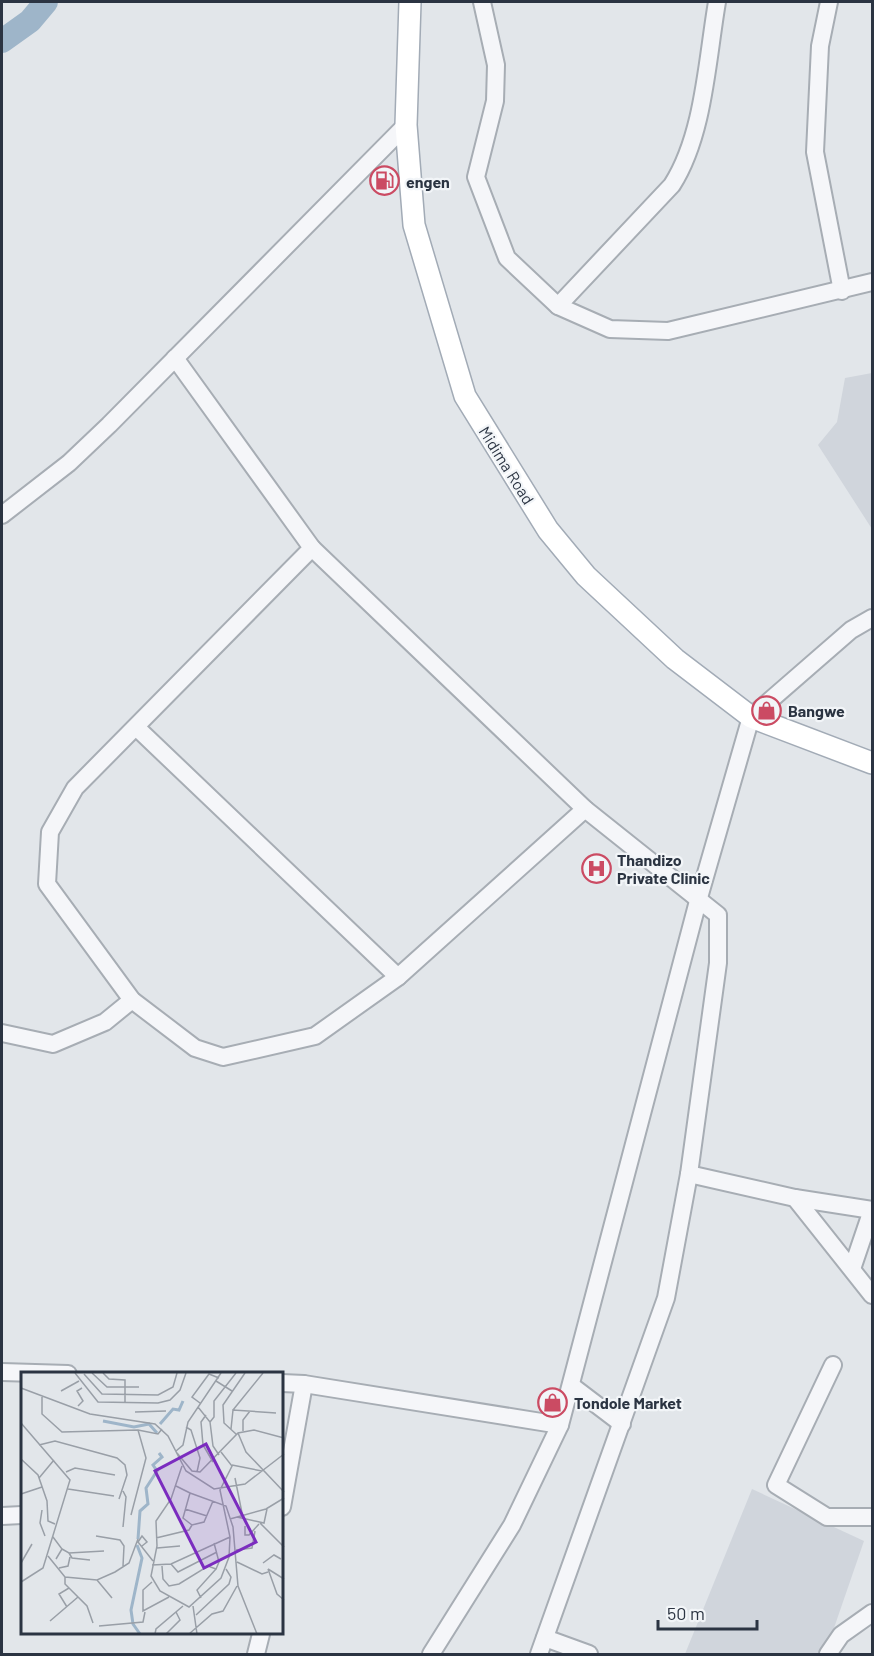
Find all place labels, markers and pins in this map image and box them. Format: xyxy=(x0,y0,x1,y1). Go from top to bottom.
fuel station icon: engen xyxy=(369,165,401,197)
place label: engen xyxy=(406,172,450,191)
shop icon: Bangwe xyxy=(751,694,783,726)
place label: Bangwe xyxy=(788,701,845,720)
place label: Thandizo Private Clinic xyxy=(617,850,710,887)
hospital icon: Thandizo Private Clinic xyxy=(580,852,612,884)
shop icon: Tondole Market xyxy=(537,1386,569,1418)
place label: Tondole Market xyxy=(574,1393,682,1412)

